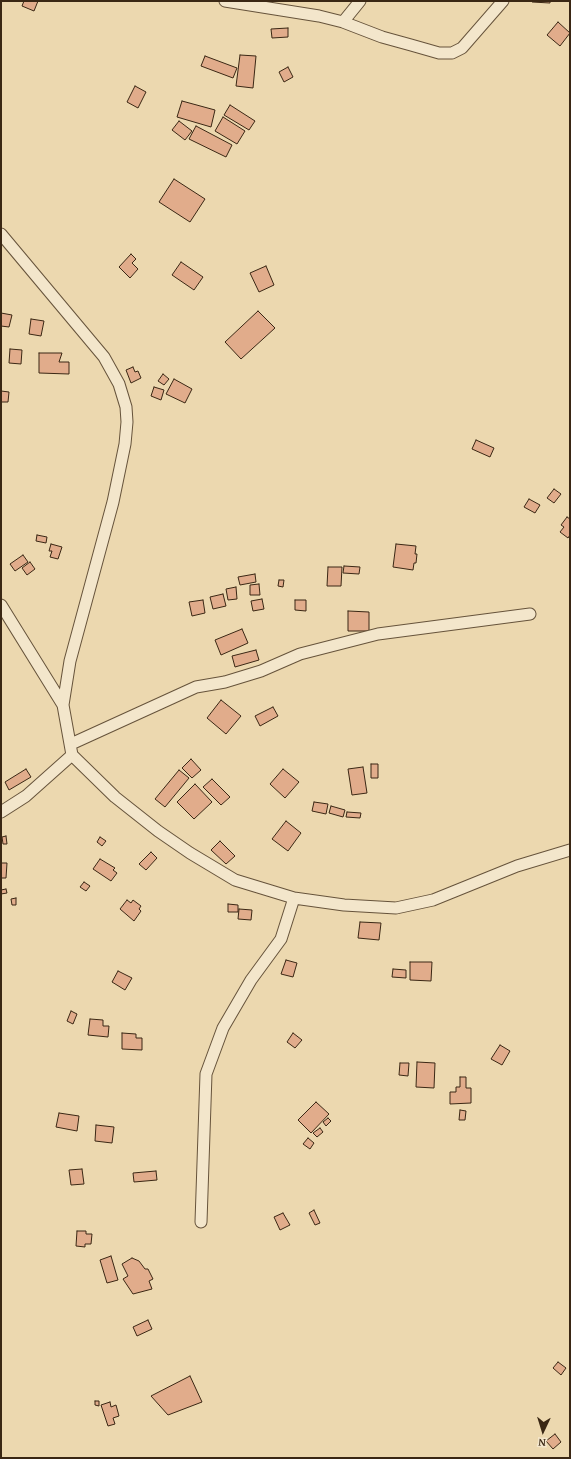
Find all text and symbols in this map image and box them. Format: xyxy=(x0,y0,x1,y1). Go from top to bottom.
north arrow xyxy=(523,1411,563,1451)
text: N xyxy=(538,1435,546,1451)

